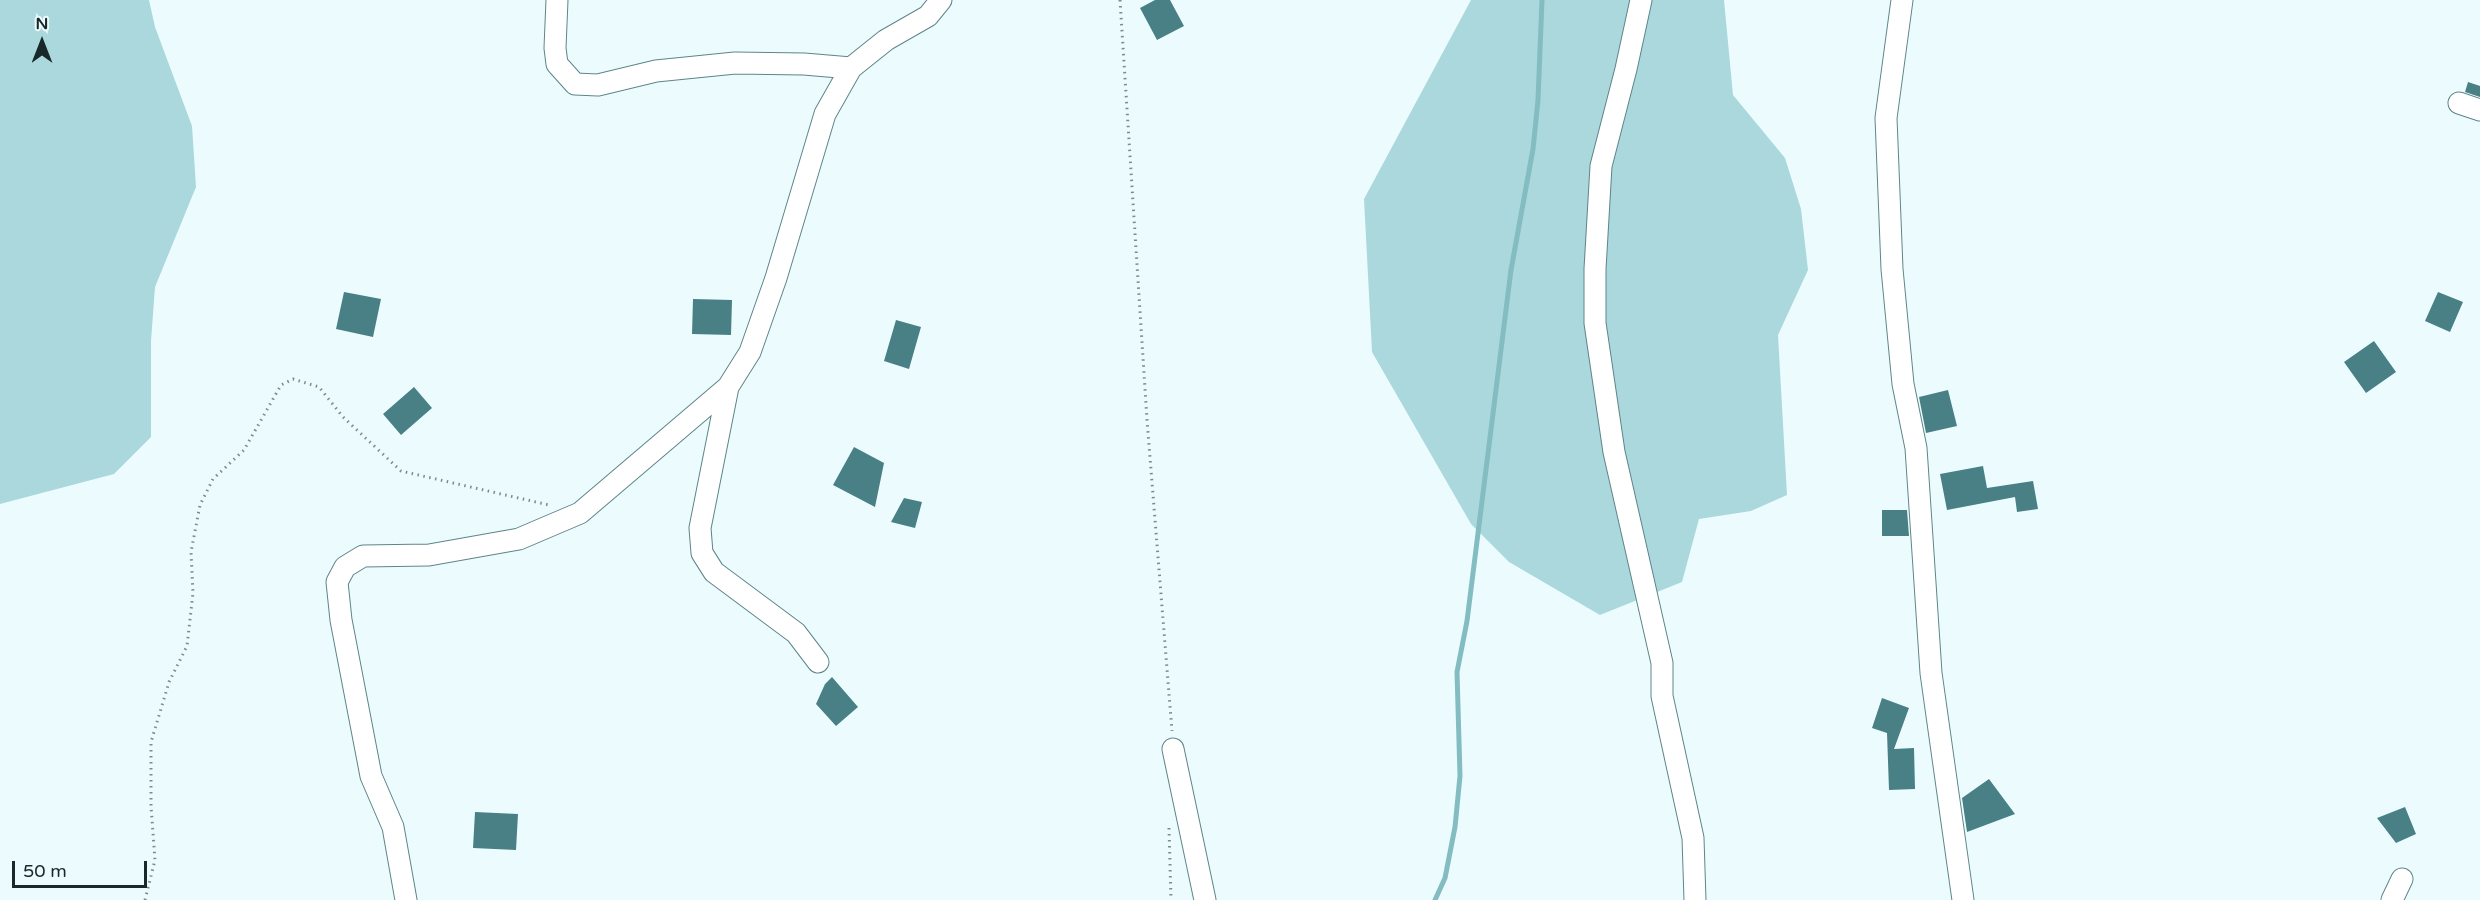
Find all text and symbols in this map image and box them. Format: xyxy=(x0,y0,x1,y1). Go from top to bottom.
north arrow xyxy=(12,12,72,72)
text: N xyxy=(36,14,48,34)
scale bar xyxy=(15,849,150,887)
text: 50 m xyxy=(23,860,67,882)

